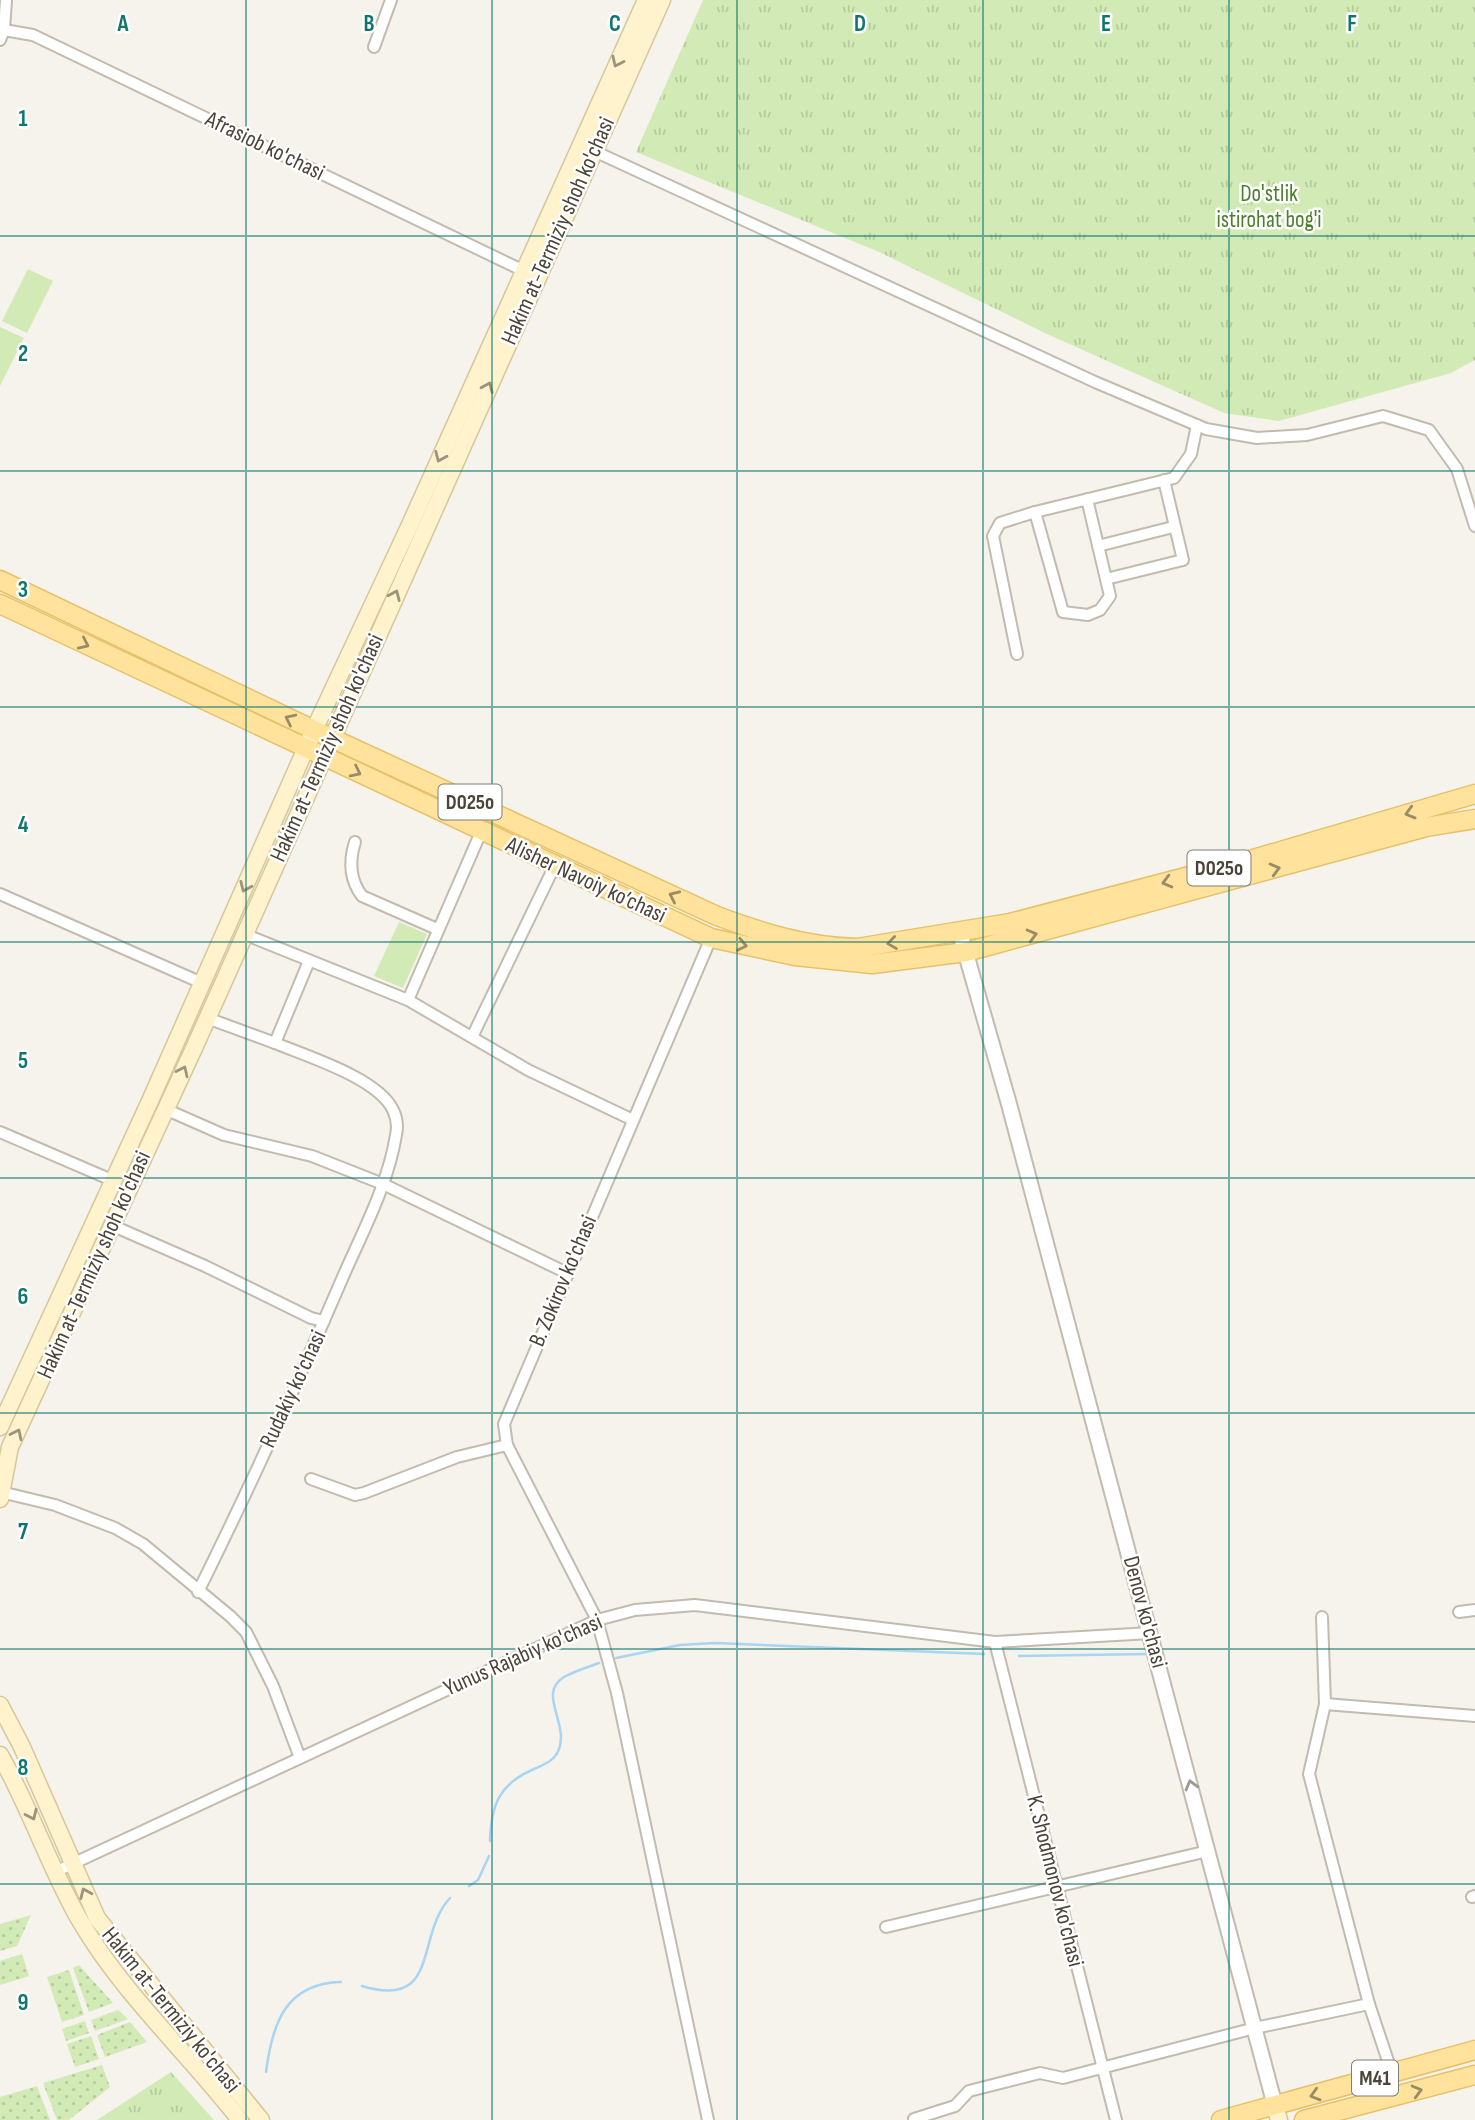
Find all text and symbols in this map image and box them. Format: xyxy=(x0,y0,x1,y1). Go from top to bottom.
text: A xyxy=(117,10,130,38)
text: B xyxy=(364,10,375,38)
text: C xyxy=(609,10,621,38)
text: D xyxy=(854,10,866,38)
text: E xyxy=(1101,10,1111,38)
text: F xyxy=(1347,10,1357,38)
one-way arrow xyxy=(611,55,625,67)
text: 1 xyxy=(18,105,28,133)
street label: Afrasiob ko'chasi xyxy=(200,105,329,187)
street label: Hakim at-Termiziy shoh ko'chasi xyxy=(495,113,621,349)
park label: Do'stlik istirohat bog'i xyxy=(1216,180,1322,234)
text: 2 xyxy=(18,340,28,368)
one-way arrow xyxy=(480,382,494,394)
one-way arrow xyxy=(434,450,448,462)
text: 3 xyxy=(18,576,28,604)
one-way arrow xyxy=(387,589,401,602)
street label: Hakim at-Termiziy shoh ko'chasi xyxy=(264,630,390,866)
one-way arrow xyxy=(77,636,89,650)
one-way arrow xyxy=(285,713,297,727)
one-way arrow xyxy=(349,764,361,778)
road number: D025o xyxy=(438,784,502,820)
one-way arrow xyxy=(1404,805,1416,820)
text: 4 xyxy=(18,811,29,839)
street label: Alisher Navoiy ko’chasi xyxy=(501,830,671,929)
road number: D025o xyxy=(1188,850,1250,886)
one-way arrow xyxy=(1269,862,1281,877)
one-way arrow xyxy=(1161,874,1173,888)
one-way arrow xyxy=(239,880,253,892)
one-way arrow xyxy=(669,890,682,904)
one-way arrow xyxy=(1026,929,1038,943)
one-way arrow xyxy=(887,935,898,950)
one-way arrow xyxy=(736,936,748,951)
text: 5 xyxy=(18,1047,28,1075)
one-way arrow xyxy=(175,1066,189,1078)
street label: Hakim at-Termiziy shoh ko'chasi xyxy=(31,1147,157,1383)
street label: B. Zokirov ko'chasi xyxy=(523,1211,603,1351)
text: 6 xyxy=(18,1283,28,1311)
street label: Rudakiy ko'chasi xyxy=(254,1326,332,1452)
one-way arrow xyxy=(9,1429,23,1441)
text: 7 xyxy=(18,1518,28,1546)
street label: Denov ko'chasi xyxy=(1117,1553,1173,1671)
street label: Yunus Rajabiy ko'chasi xyxy=(440,1608,606,1702)
text: 8 xyxy=(18,1754,29,1782)
one-way arrow xyxy=(1185,1779,1199,1791)
street label: K. Shodmonov ko'chasi xyxy=(1020,1792,1090,1970)
one-way arrow xyxy=(24,1808,38,1820)
one-way arrow xyxy=(79,1887,93,1900)
street label: Hakim at-Termiziy ko'chasi xyxy=(96,1922,246,2098)
text: 9 xyxy=(18,1989,28,2017)
road number: M41 xyxy=(1352,2060,1398,2096)
one-way arrow xyxy=(1411,2084,1423,2099)
one-way arrow xyxy=(1309,2087,1321,2101)

